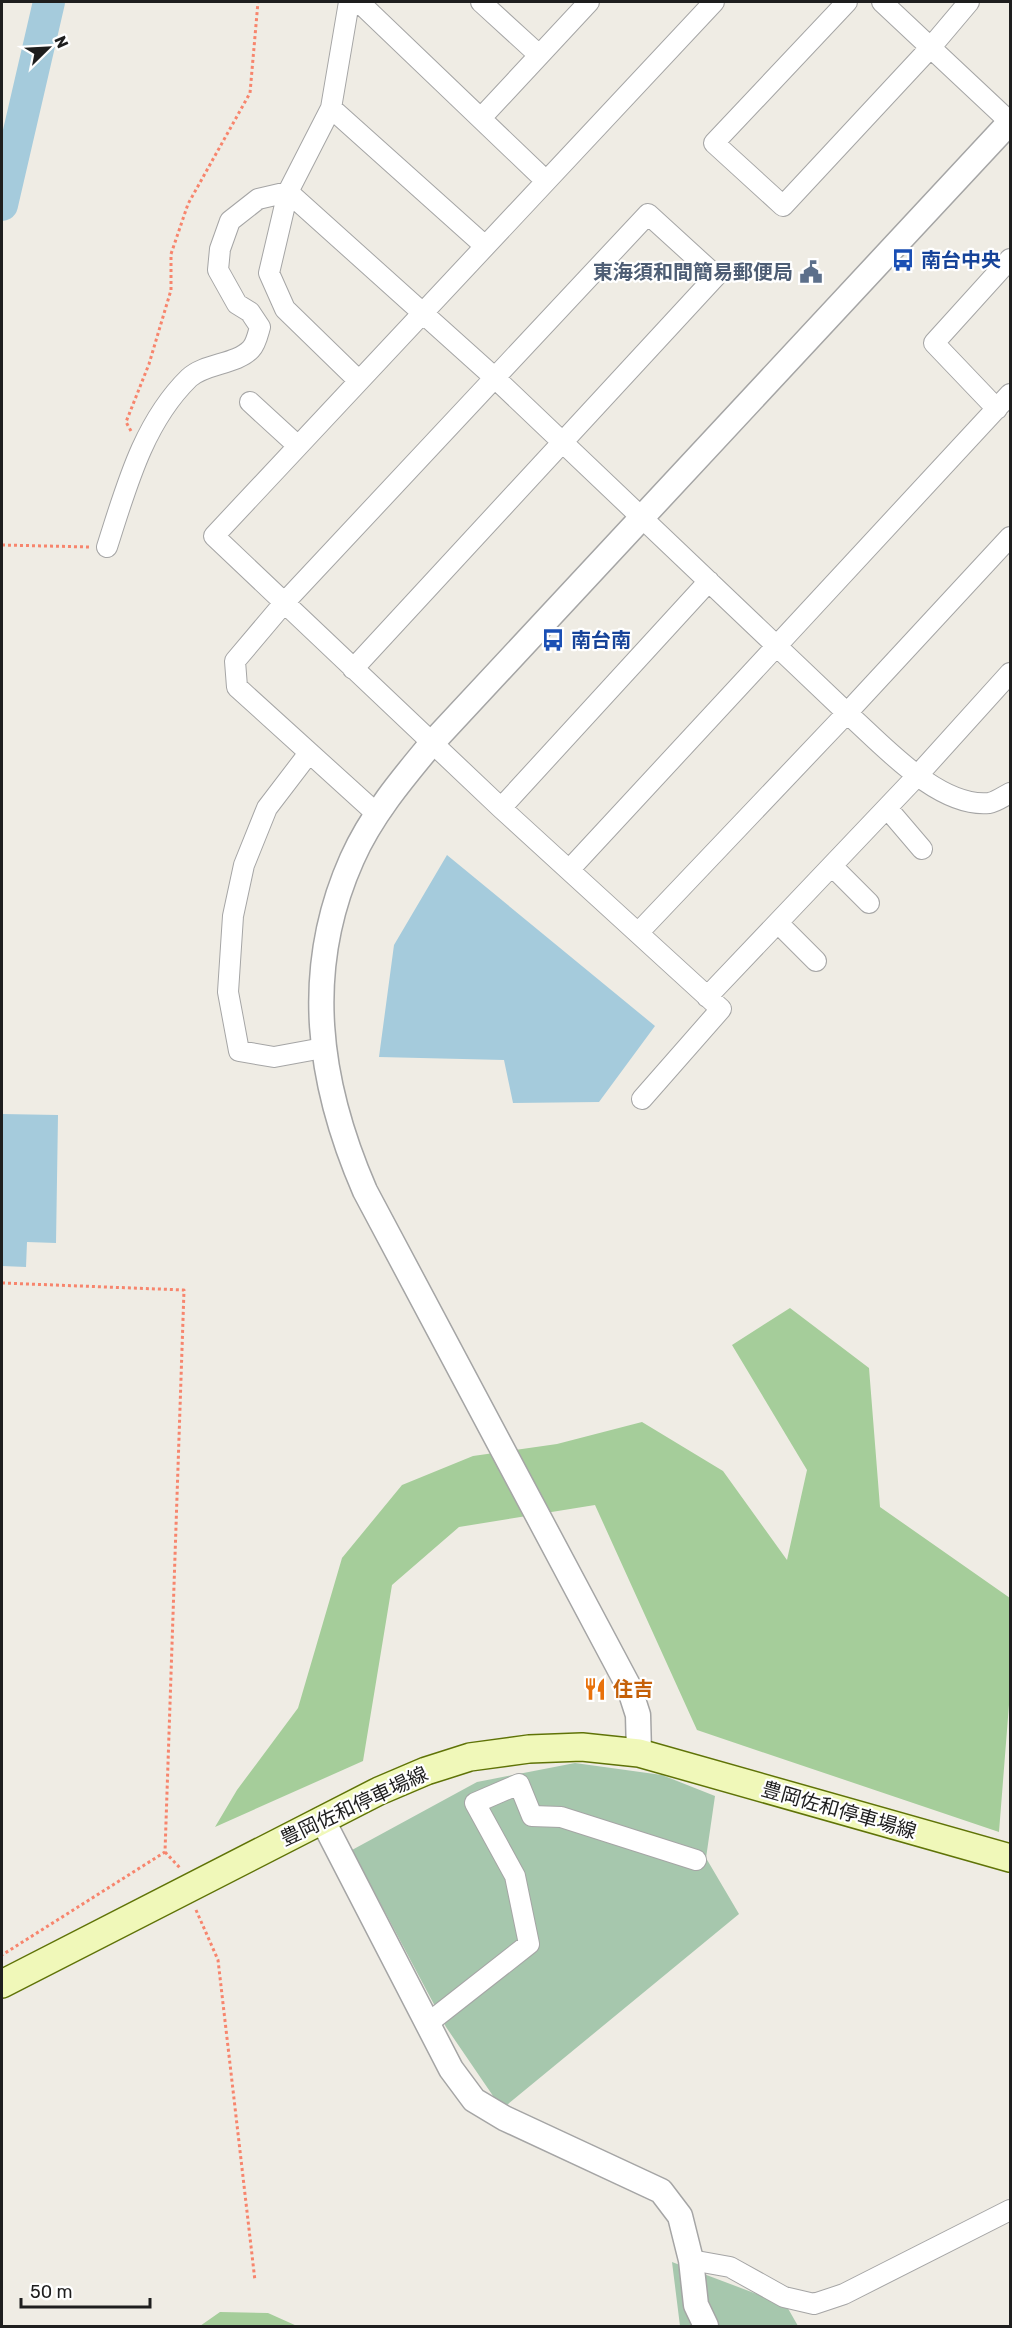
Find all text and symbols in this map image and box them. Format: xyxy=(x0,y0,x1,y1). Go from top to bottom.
north arrow xyxy=(18,18,78,78)
text: N xyxy=(50,33,72,51)
bus stop icon: 南台中央 xyxy=(890,247,916,273)
place label: 南台中央 xyxy=(921,248,1001,272)
public building icon: 東海須和間簡易郵便局 xyxy=(798,259,824,285)
place label: 東海須和間簡易郵便局 xyxy=(593,260,793,284)
bus stop icon: 南台南 xyxy=(540,627,566,653)
place label: 南台南 xyxy=(571,628,631,652)
restaurant icon: 住吉 xyxy=(582,1676,608,1702)
place label: 住吉 xyxy=(613,1677,653,1701)
street label: 豊岡佐和停車場線 xyxy=(276,1761,432,1851)
street label: 豊岡佐和停車場線 xyxy=(759,1776,919,1844)
scale bar xyxy=(21,2271,150,2309)
text: 50 m xyxy=(30,2281,73,2303)

